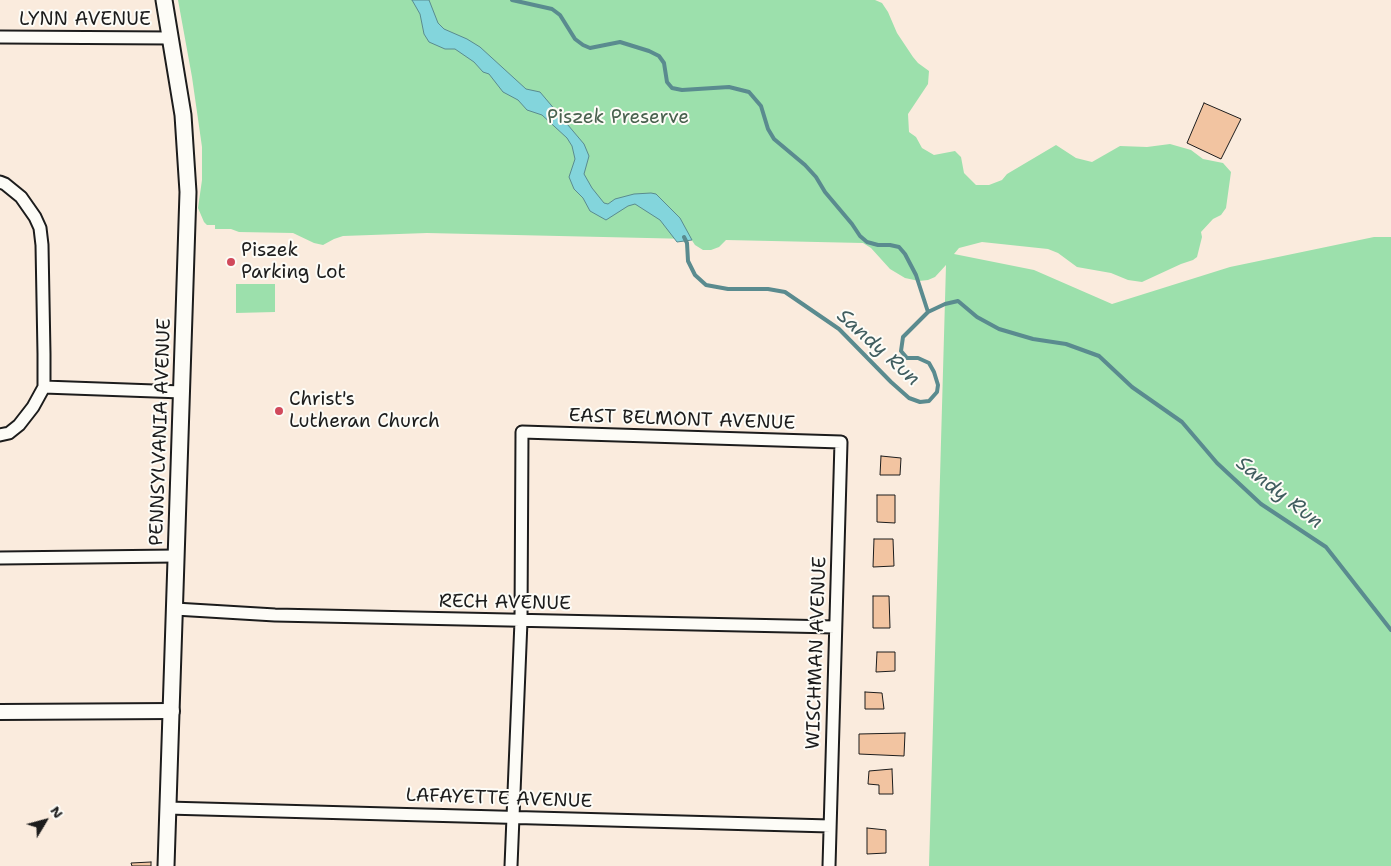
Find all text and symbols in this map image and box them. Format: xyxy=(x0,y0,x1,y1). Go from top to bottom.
street label: LYNN AVENUE xyxy=(19,9,151,31)
park label: Piszek Preserve xyxy=(547,107,689,129)
place label: Piszek Parking Lot xyxy=(241,240,346,284)
marker: Piszek Parking Lot xyxy=(225,256,237,268)
water label: Sandy Run xyxy=(831,304,925,392)
street label: PENNSYLVANIA AVENUE xyxy=(146,318,176,546)
place label: Christ's Lutheran Church xyxy=(289,389,440,433)
marker: Christ's Lutheran Church xyxy=(273,405,285,417)
street label: EAST BELMONT AVENUE xyxy=(568,405,796,435)
water label: Sandy Run xyxy=(1231,452,1327,534)
street label: WISCHMAN AVENUE xyxy=(802,556,832,750)
street label: RECH AVENUE xyxy=(439,590,571,616)
street label: LAFAYETTE AVENUE xyxy=(405,784,593,814)
north arrow xyxy=(20,796,70,846)
text: N xyxy=(46,802,68,822)

